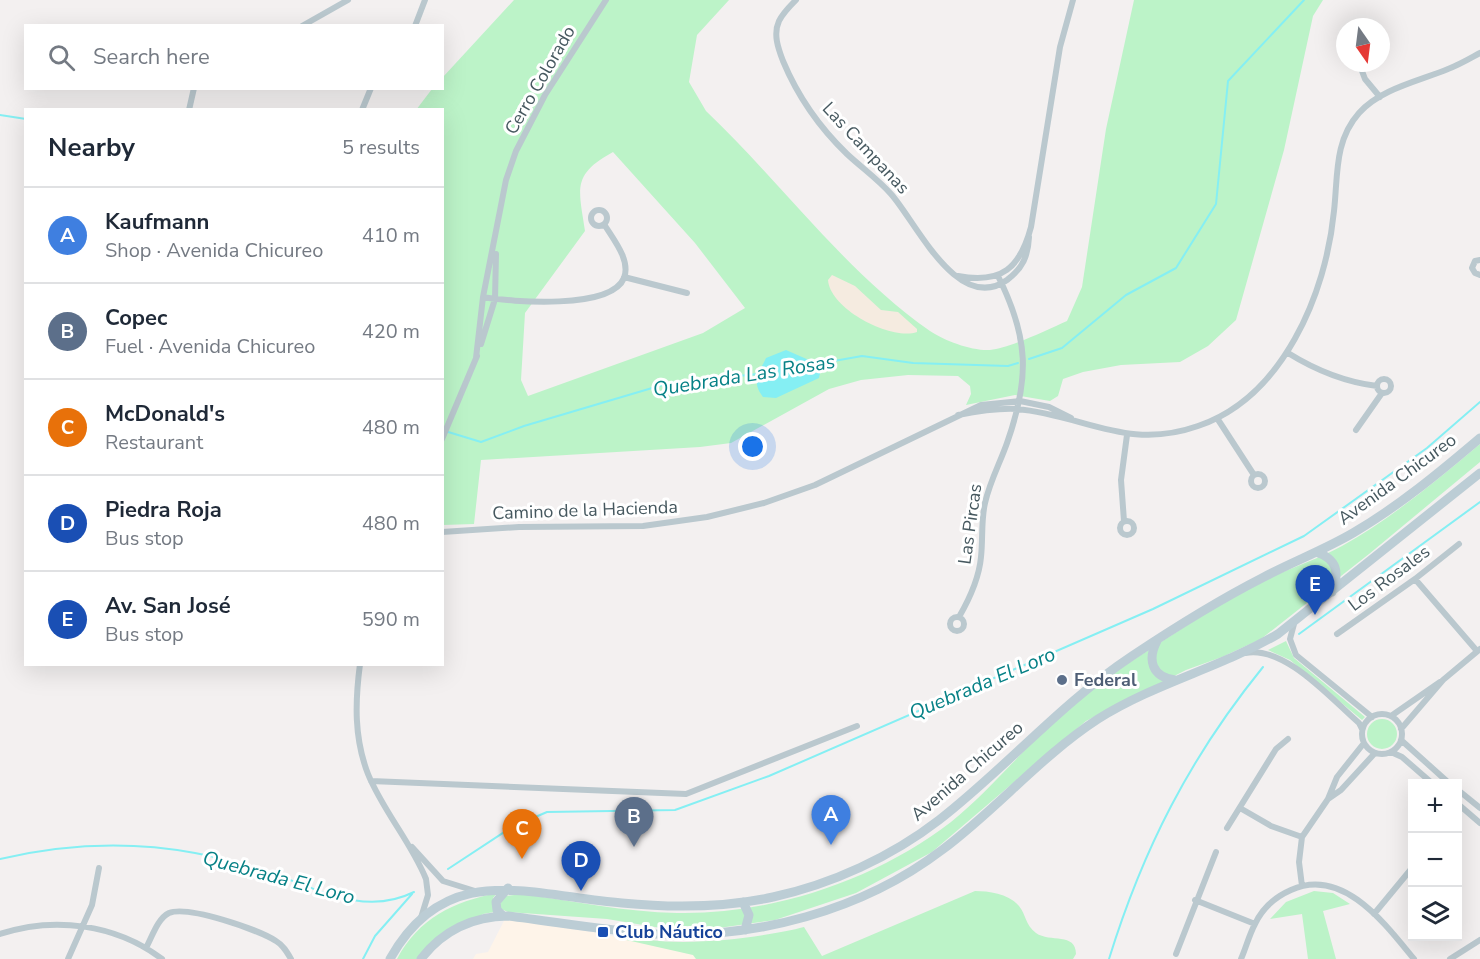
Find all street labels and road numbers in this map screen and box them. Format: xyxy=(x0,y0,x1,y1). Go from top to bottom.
street label: Cerro Colorado xyxy=(499,21,581,139)
street label: Las Campanas xyxy=(817,97,915,199)
street label: Avenida Chicureo xyxy=(1333,428,1461,530)
street label: Las Pircas xyxy=(952,482,988,566)
street label: Camino de la Hacienda xyxy=(492,495,678,525)
street label: Los Rosales xyxy=(1343,539,1435,617)
street label: Avenida Chicureo xyxy=(906,716,1028,826)

